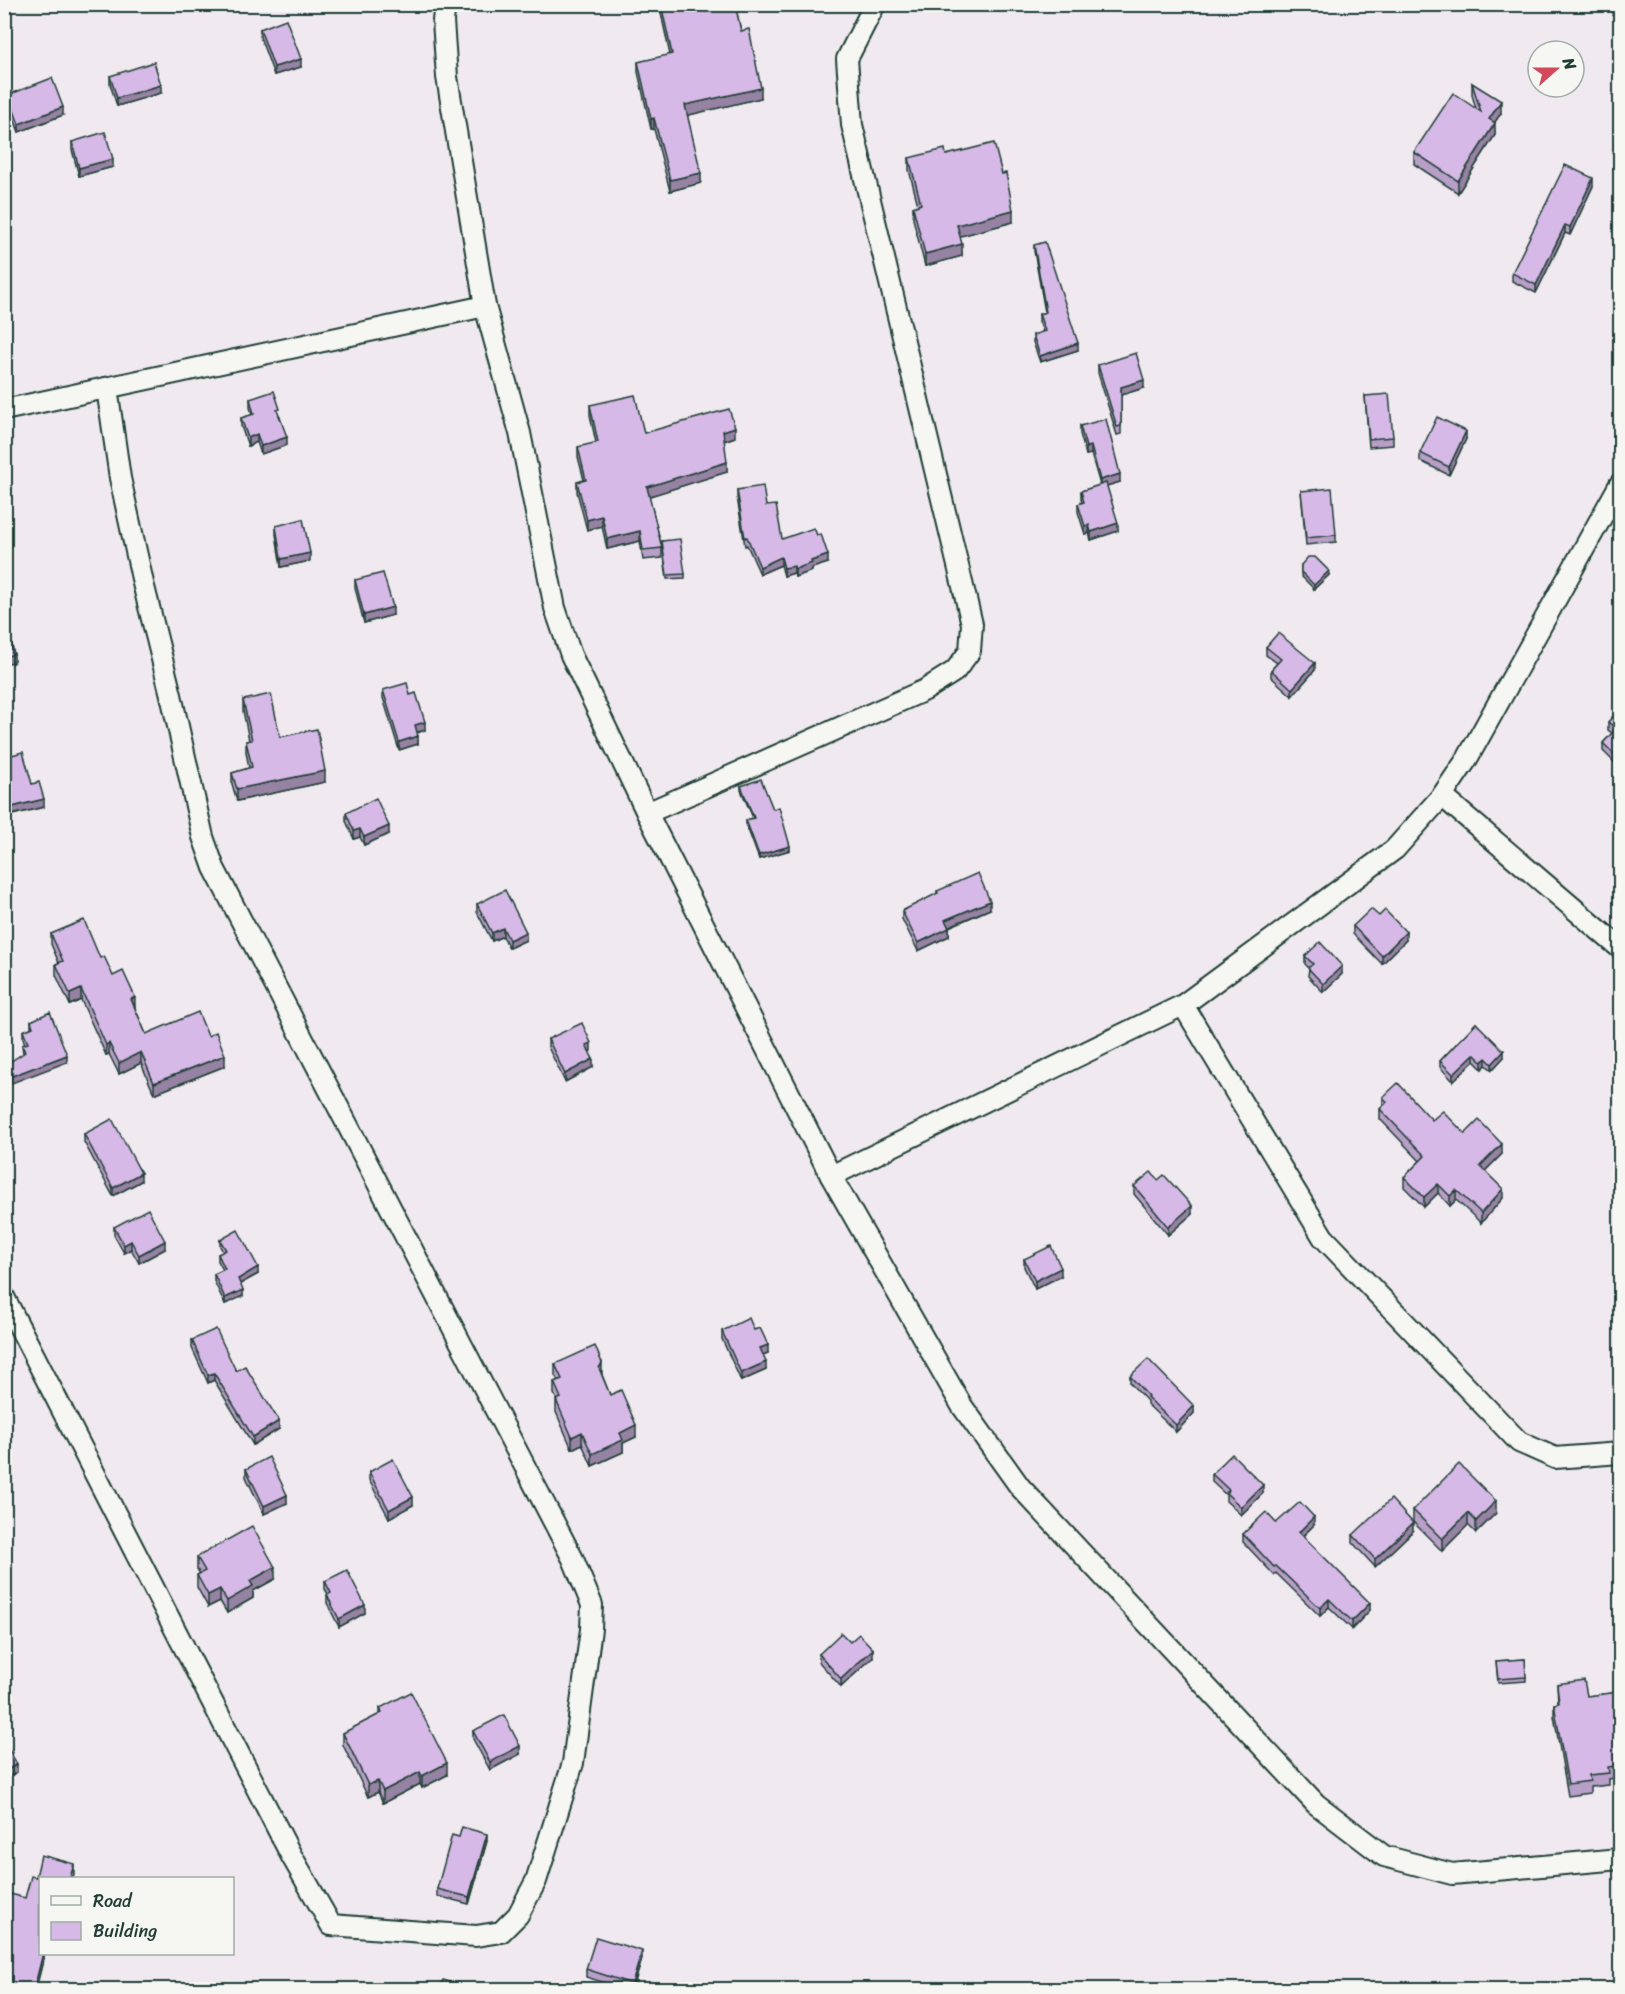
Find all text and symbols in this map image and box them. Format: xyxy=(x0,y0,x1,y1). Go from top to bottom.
north arrow xyxy=(1526,39,1586,99)
text: N xyxy=(1554,52,1585,75)
legend xyxy=(39,1877,234,1955)
text: Road xyxy=(93,1885,133,1917)
text: Building xyxy=(93,1915,157,1947)

